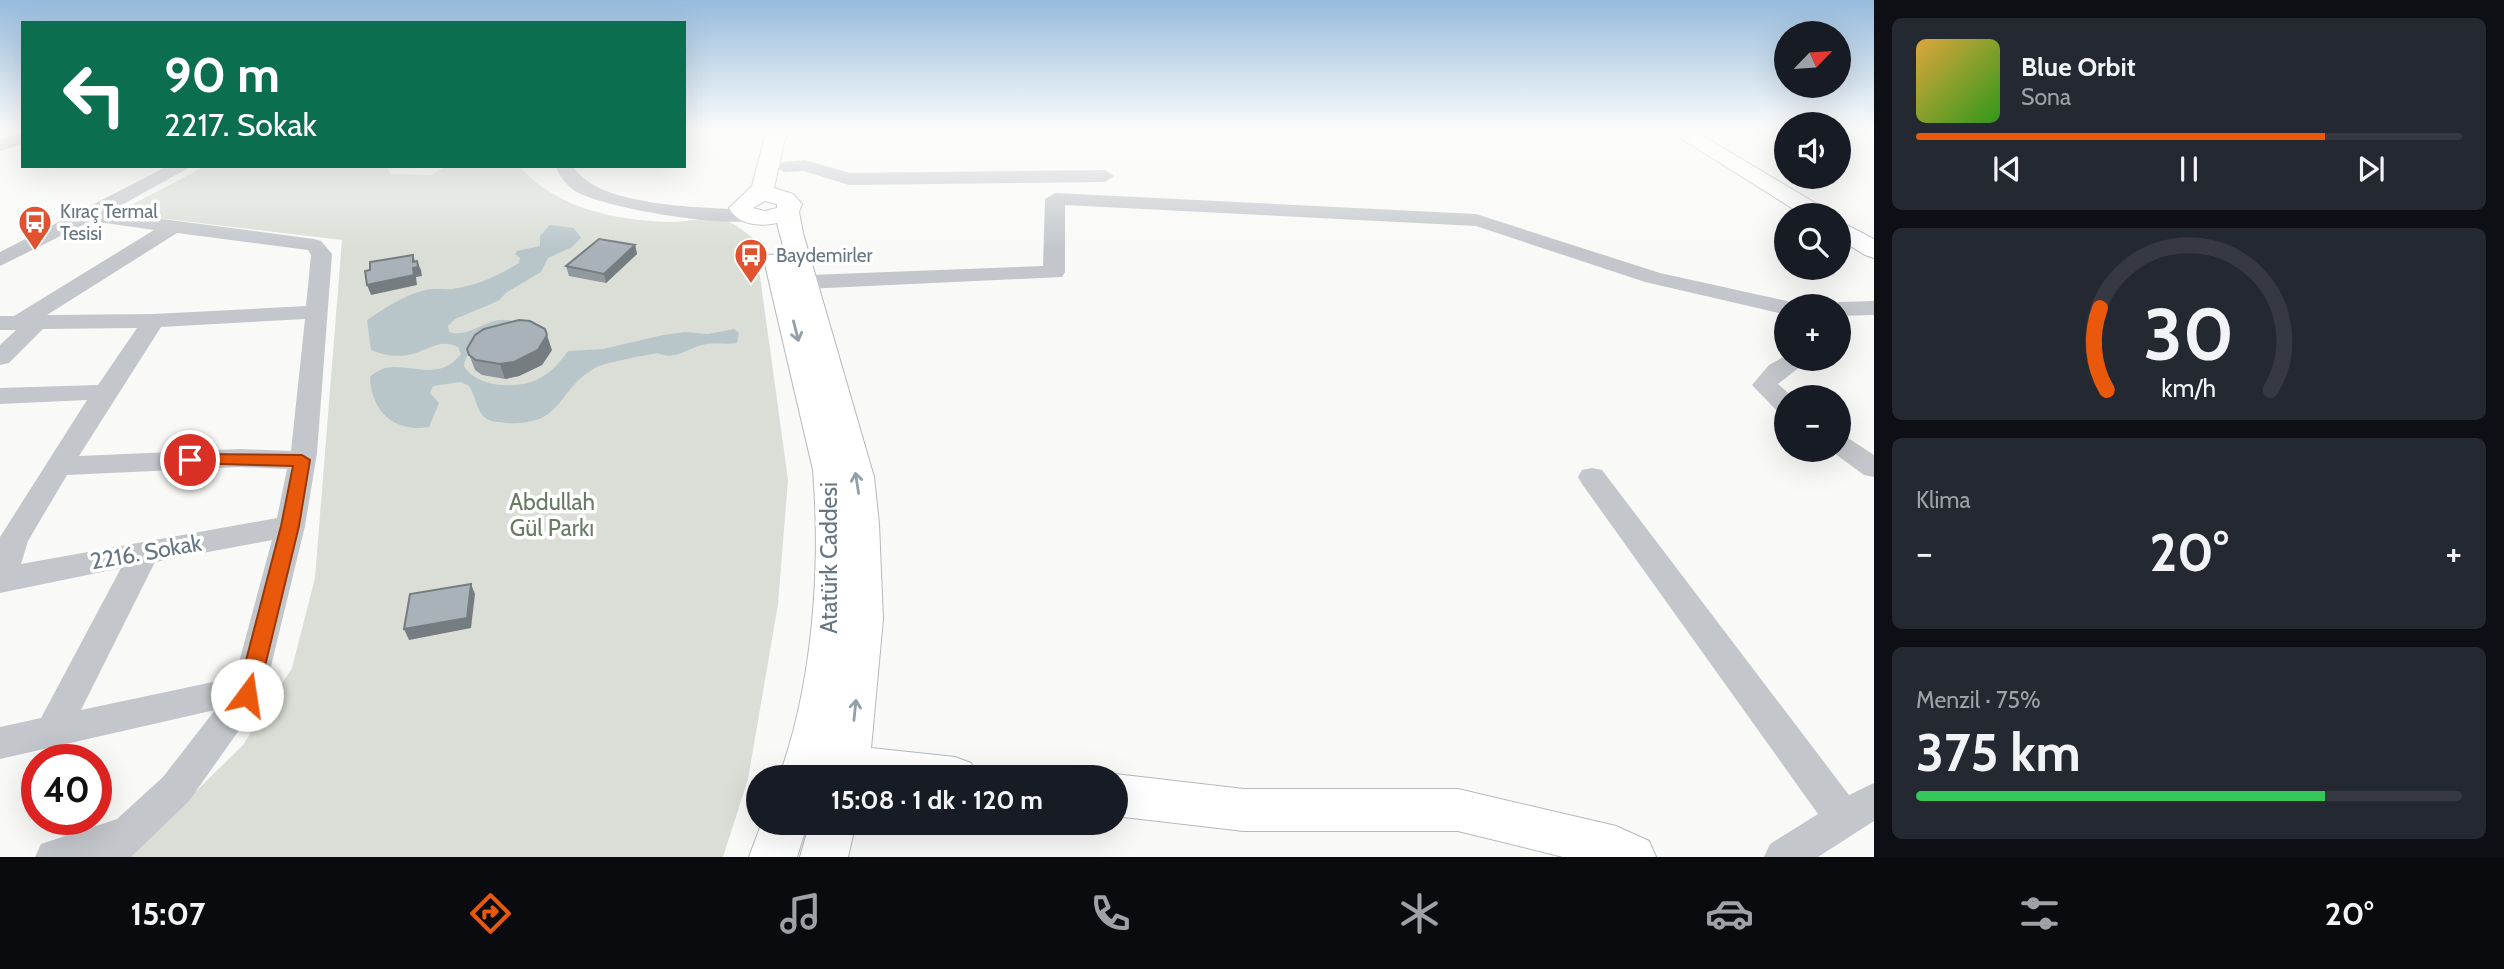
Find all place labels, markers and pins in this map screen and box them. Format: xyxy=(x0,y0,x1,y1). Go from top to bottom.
place label: Kıraç Termal Tesisi xyxy=(60,200,158,245)
bus stop icon: Kıraç Termal Tesisi xyxy=(16,203,54,252)
bus stop icon: Baydemirler xyxy=(732,236,770,285)
place label: Baydemirler xyxy=(776,244,873,267)
pin xyxy=(160,430,220,490)

